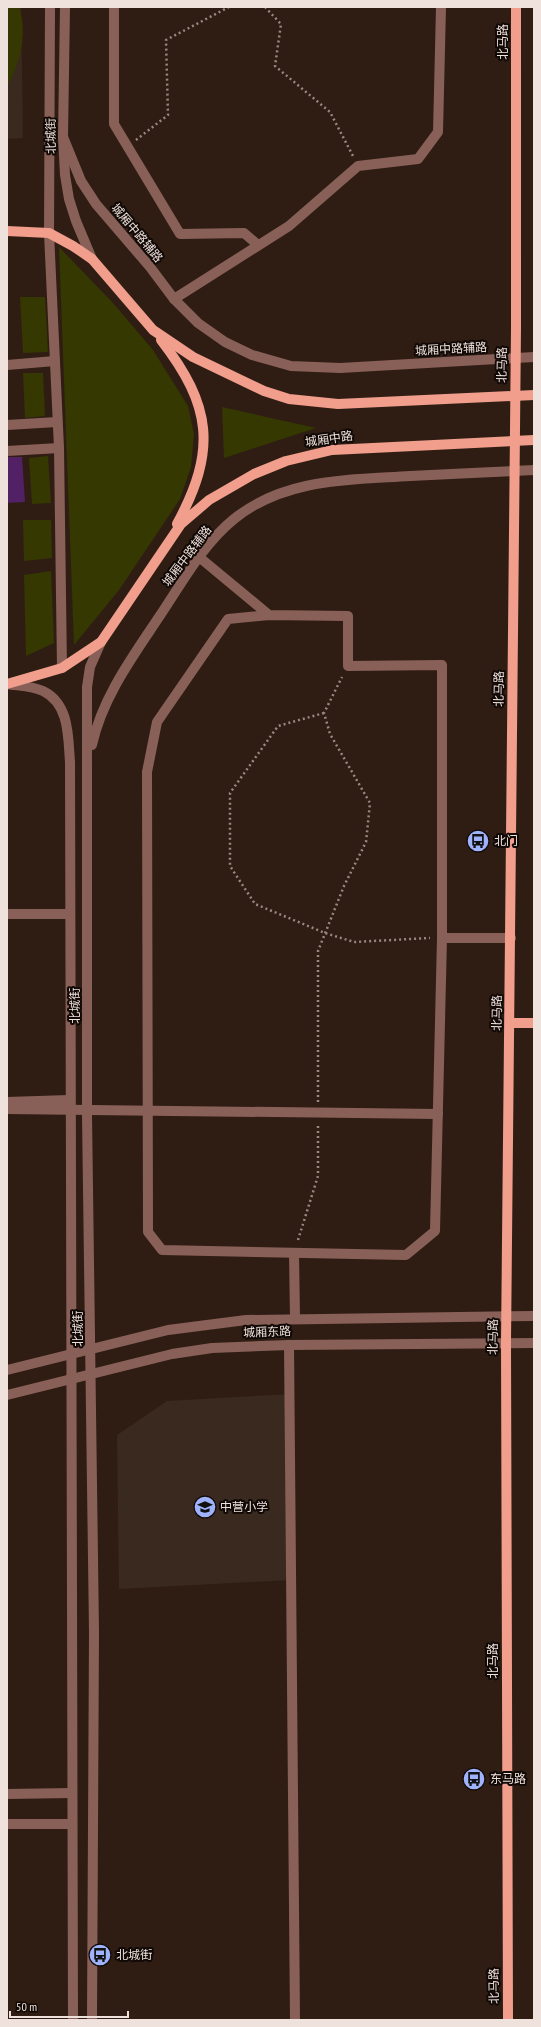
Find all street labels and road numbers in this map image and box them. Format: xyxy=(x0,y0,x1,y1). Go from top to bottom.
street label: 北马路 xyxy=(495,24,510,60)
street label: 北城街 xyxy=(43,118,58,154)
street label: 城厢中路辅路 xyxy=(108,200,166,265)
street label: 城厢中路辅路 xyxy=(415,339,487,358)
street label: 北马路 xyxy=(494,347,509,383)
street label: 城厢中路 xyxy=(304,428,354,449)
street label: 城厢中路辅路 xyxy=(159,522,214,589)
street label: 北马路 xyxy=(491,671,506,707)
street label: 北城街 xyxy=(67,988,82,1024)
street label: 北马路 xyxy=(489,995,504,1031)
street label: 北城街 xyxy=(70,1311,85,1347)
street label: 北马路 xyxy=(485,1319,500,1355)
street label: 城厢东路 xyxy=(243,1323,291,1340)
street label: 北马路 xyxy=(485,1643,500,1679)
street label: 北马路 xyxy=(486,1968,501,2004)

